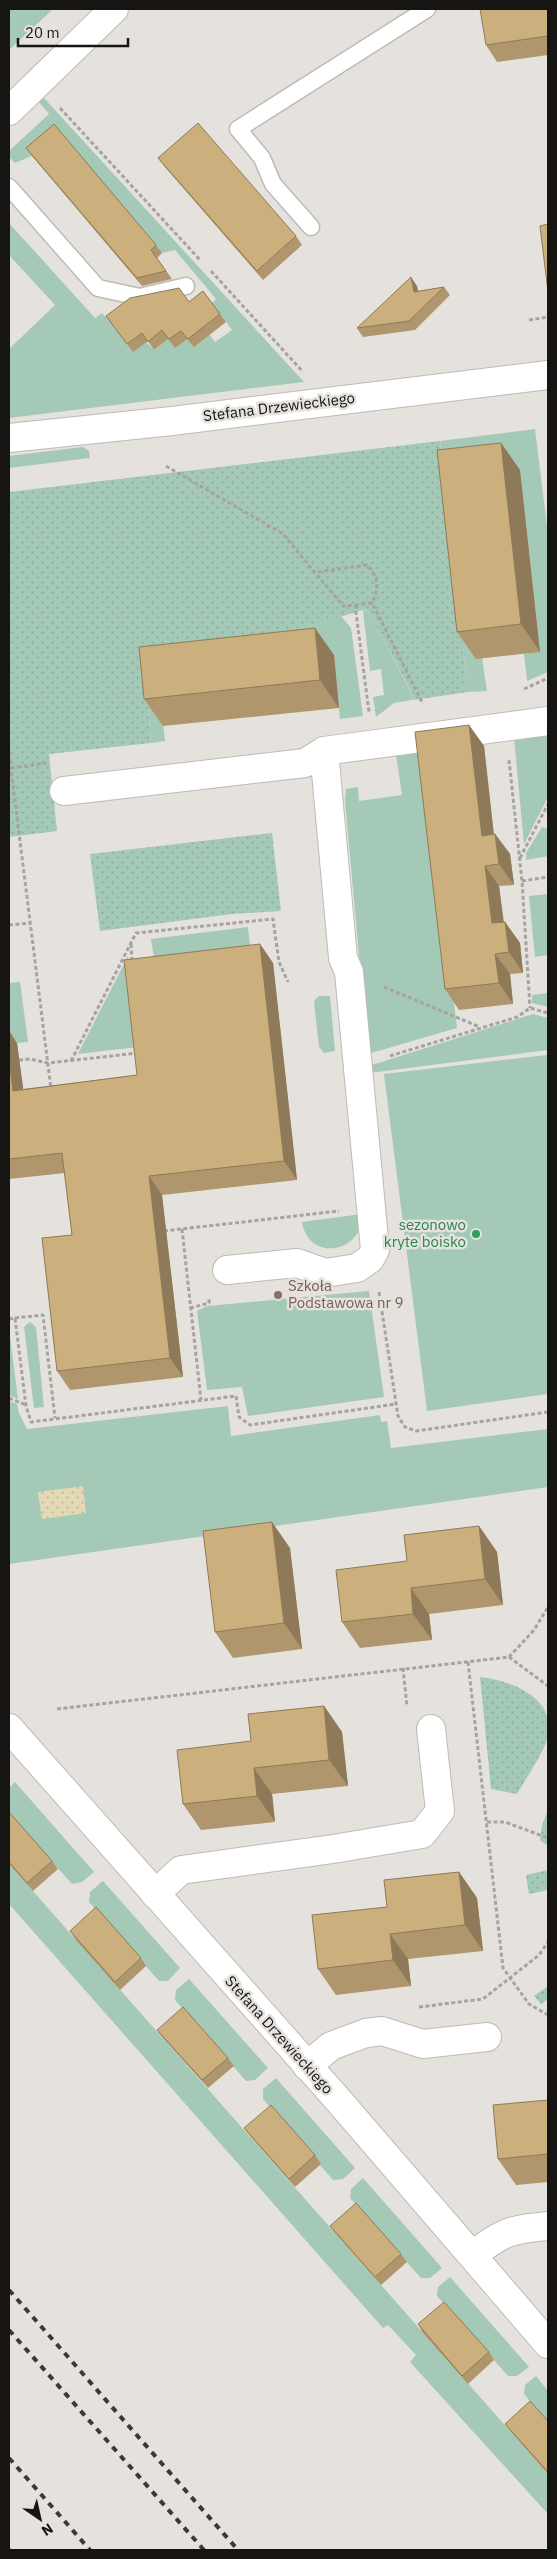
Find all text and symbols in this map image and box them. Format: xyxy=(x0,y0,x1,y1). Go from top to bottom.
scale bar xyxy=(18,15,128,47)
text: 20 m xyxy=(25,23,60,42)
street label: Stefana Drzewieckiego xyxy=(202,388,356,425)
place label: sezonowo kryte boisko xyxy=(384,1215,466,1251)
marker: sezonowo kryte boisko xyxy=(470,1228,482,1240)
place label: Szkoła Podstawowa nr 9 xyxy=(288,1276,404,1312)
marker: Szkoła Podstawowa nr 9 xyxy=(272,1289,284,1301)
street label: Stefana Drzewieckiego xyxy=(221,1972,338,2098)
north arrow xyxy=(15,2494,65,2544)
text: N xyxy=(38,2519,57,2540)

